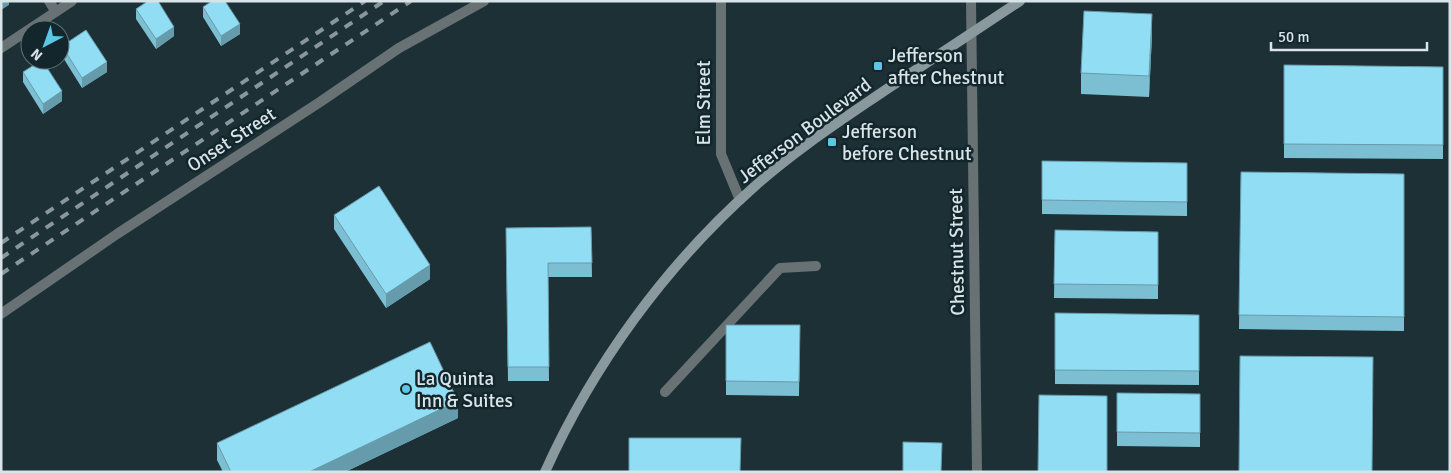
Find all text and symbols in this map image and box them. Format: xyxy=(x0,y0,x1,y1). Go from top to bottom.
north arrow xyxy=(20,20,70,70)
scale bar xyxy=(1271,20,1427,52)
text: 50 m xyxy=(1278,28,1309,46)
place label: Jefferson after Chestnut xyxy=(888,44,1005,90)
text: N xyxy=(28,45,46,64)
street label: Elm Street xyxy=(692,60,716,146)
marker: Jefferson after Chestnut xyxy=(872,60,884,72)
street label: Jefferson Boulevard xyxy=(733,73,876,189)
street label: Onset Street xyxy=(183,102,281,177)
place label: Jefferson before Chestnut xyxy=(842,120,972,166)
marker: Jefferson before Chestnut xyxy=(826,136,838,148)
street label: Chestnut Street xyxy=(944,188,970,316)
place label: La Quinta Inn & Suites xyxy=(416,367,513,413)
marker: La Quinta Inn & Suites xyxy=(400,383,412,395)

